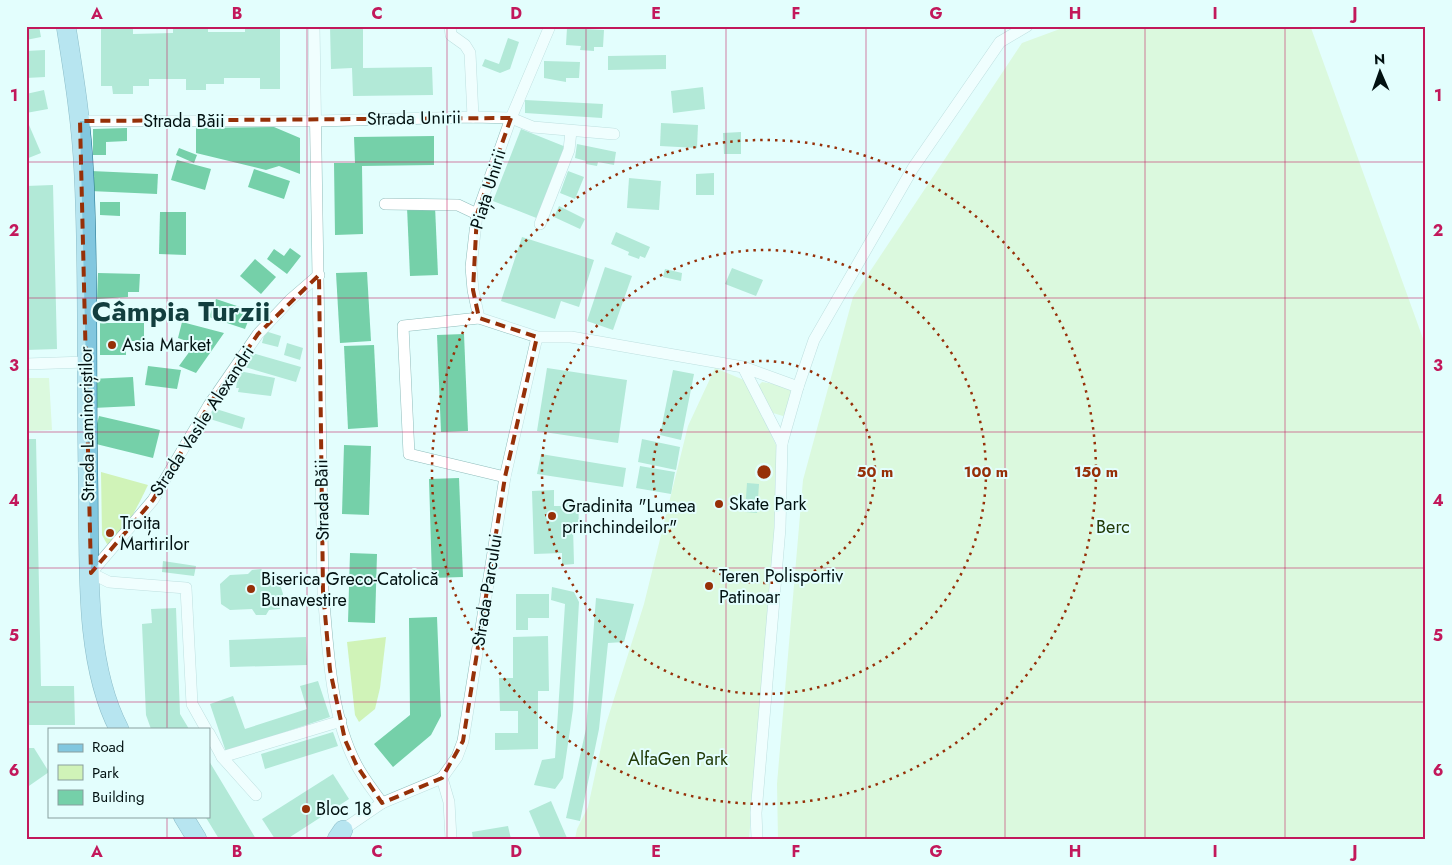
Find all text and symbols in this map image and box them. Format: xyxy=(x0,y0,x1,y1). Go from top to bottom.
text: A xyxy=(90,2,103,25)
text: B xyxy=(232,2,242,25)
text: C xyxy=(371,2,383,25)
text: D xyxy=(510,2,522,25)
text: E xyxy=(651,2,661,25)
text: F xyxy=(792,2,800,25)
text: G xyxy=(929,2,943,25)
text: H xyxy=(1069,2,1081,25)
text: I xyxy=(1212,2,1218,25)
text: J xyxy=(1349,2,1358,25)
north arrow xyxy=(1354,48,1404,98)
text: N xyxy=(1374,49,1385,69)
text: 1 xyxy=(10,84,18,107)
text: 1 xyxy=(1434,84,1442,107)
street label: Strada Unirii xyxy=(367,104,461,132)
street label: Strada Băii xyxy=(143,108,225,134)
street label: Piața Unirii xyxy=(464,146,512,232)
text: 2 xyxy=(9,219,19,242)
text: 2 xyxy=(1433,219,1443,242)
district label: Câmpia Turzii xyxy=(92,291,270,332)
place label: Asia Market xyxy=(122,332,211,358)
marker: Asia Market xyxy=(106,339,118,351)
street label: Strada Vasile Alexandri xyxy=(144,341,260,501)
street label: Strada Laminoriștilor xyxy=(73,345,101,502)
text: 3 xyxy=(9,354,19,377)
text: 3 xyxy=(1433,354,1443,377)
street label: Strada Băii xyxy=(308,459,336,541)
text: 50 m xyxy=(857,461,893,483)
text: 100 m xyxy=(964,461,1008,483)
text: 150 m xyxy=(1074,461,1118,483)
centre of rings xyxy=(755,463,773,481)
text: 4 xyxy=(8,489,20,512)
text: 4 xyxy=(1432,489,1444,512)
place label: Skate Park xyxy=(729,491,807,517)
place label: Gradinita "Lumea princhindeilor" xyxy=(562,493,696,540)
marker: Skate Park xyxy=(713,498,725,510)
place label: Troița Martirilor xyxy=(120,510,190,557)
marker: Gradinita "Lumea princhindeilor" xyxy=(546,510,558,522)
park label: Berc xyxy=(1096,514,1130,540)
marker: Troița Martirilor xyxy=(104,527,116,539)
street label: Strada Parcului xyxy=(465,532,509,648)
place label: Teren Polisportiv Patinoar xyxy=(719,563,843,610)
place label: Biserica Greco-Catolică Bunavestire xyxy=(261,566,438,613)
marker: Teren Polisportiv Patinoar xyxy=(703,580,715,592)
marker: Biserica Greco-Catolică Bunavestire xyxy=(245,583,257,595)
text: 5 xyxy=(9,624,19,647)
text: 5 xyxy=(1433,624,1443,647)
legend xyxy=(48,728,210,818)
text: Road xyxy=(92,736,124,758)
park label: AlfaGen Park xyxy=(628,746,728,772)
text: 6 xyxy=(9,759,19,782)
text: 6 xyxy=(1433,759,1443,782)
text: Park xyxy=(92,762,119,784)
text: Building xyxy=(92,786,144,808)
place label: Bloc 18 xyxy=(316,796,372,822)
marker: Bloc 18 xyxy=(300,803,312,815)
text: A xyxy=(90,840,103,863)
text: B xyxy=(232,840,242,863)
text: C xyxy=(371,840,383,863)
text: D xyxy=(510,840,522,863)
text: E xyxy=(651,840,661,863)
text: F xyxy=(792,840,800,863)
text: G xyxy=(929,840,943,863)
text: H xyxy=(1069,840,1081,863)
text: I xyxy=(1212,840,1218,863)
text: J xyxy=(1349,840,1358,863)

